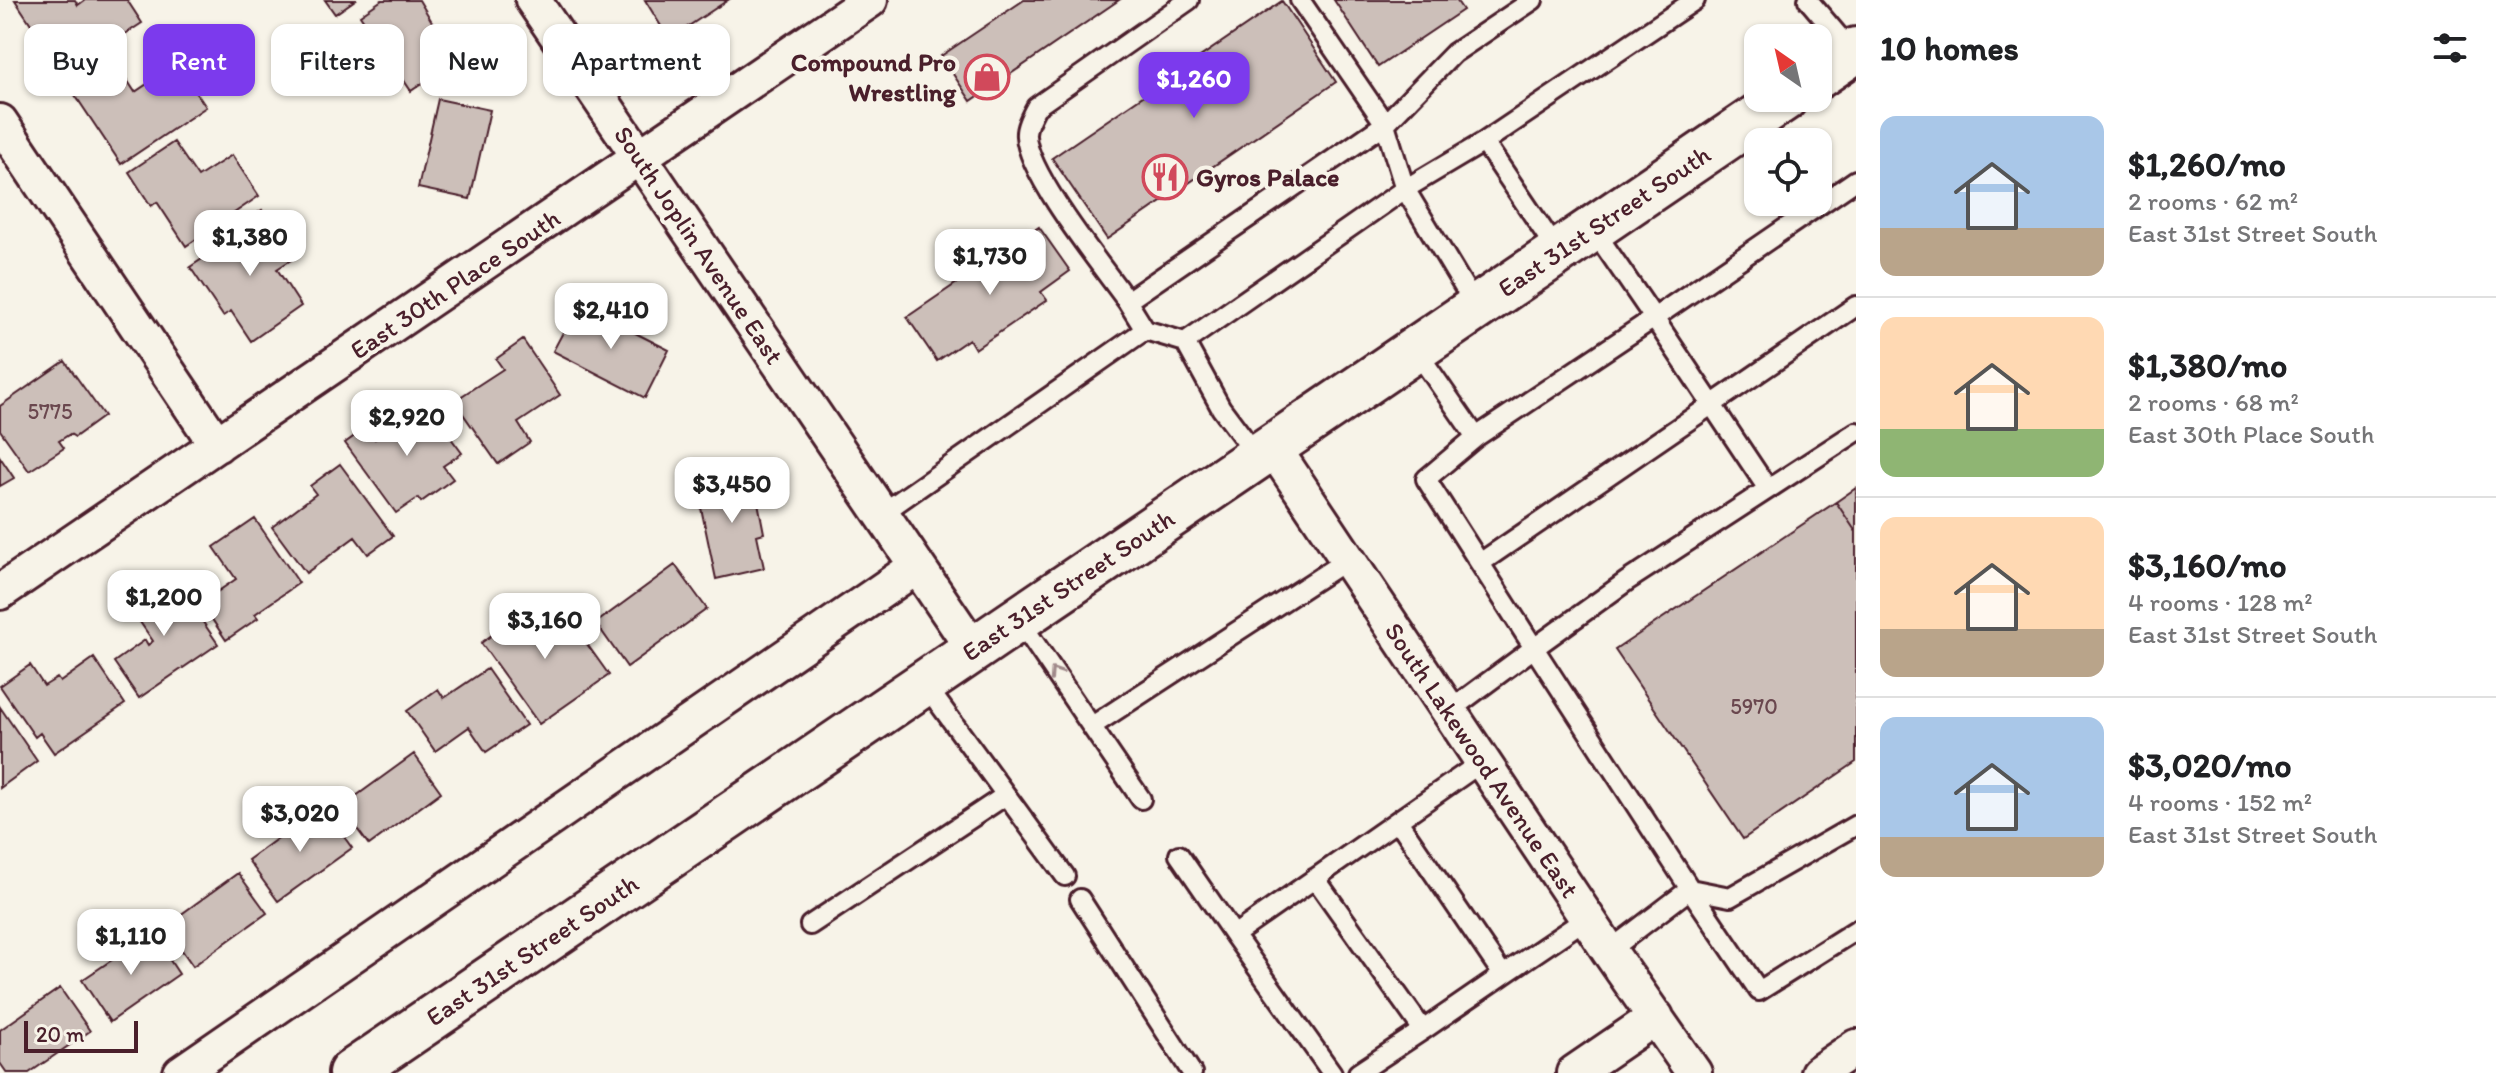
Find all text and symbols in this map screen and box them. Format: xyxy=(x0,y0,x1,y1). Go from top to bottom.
chip: Buy xyxy=(24,24,127,96)
chip: Rent xyxy=(143,24,255,96)
chip: Filters xyxy=(271,24,404,96)
chip: New xyxy=(420,24,527,96)
chip: Apartment xyxy=(543,24,730,96)
north arrow xyxy=(1744,24,1832,112)
map controls xyxy=(1744,24,1832,216)
icon: filters xyxy=(2428,26,2472,70)
text: 10 homes xyxy=(1880,28,2019,69)
place label: Compound Pro Wrestling xyxy=(791,46,957,108)
pin: $1,260 xyxy=(1129,52,1259,120)
shop icon: Compound Pro Wrestling xyxy=(963,53,1011,101)
text: $1,260 xyxy=(1157,62,1231,94)
street label: South Joplin Avenue East xyxy=(607,120,791,370)
button: locate xyxy=(1744,128,1832,216)
street label: East 31st Street South xyxy=(1492,138,1716,304)
text: $1,260/mo xyxy=(2128,144,2286,185)
icon: home xyxy=(1944,148,2040,244)
restaurant icon: Gyros Palace xyxy=(1141,153,1189,201)
place label: Gyros Palace xyxy=(1196,161,1340,193)
text: 2 rooms · 62 m² xyxy=(2128,185,2298,217)
street label: East 30th Place South xyxy=(344,202,566,366)
pin: $1,380 xyxy=(185,210,315,278)
text: East 31st Street South xyxy=(2128,217,2377,249)
text: $1,380 xyxy=(212,220,288,252)
pin: $1,730 xyxy=(925,229,1055,297)
text: $1,730 xyxy=(953,239,1027,271)
pin: $2,410 xyxy=(546,283,676,351)
text: $2,410 xyxy=(573,293,649,325)
text: $1,380/mo xyxy=(2128,345,2287,386)
icon: home xyxy=(1944,349,2040,445)
text: 2 rooms · 68 m² xyxy=(2128,386,2299,418)
pin: $2,920 xyxy=(342,390,472,458)
house number: 5775 xyxy=(28,398,72,425)
text: $2,920 xyxy=(369,400,445,432)
text: East 30th Place South xyxy=(2128,418,2374,450)
pin: $3,450 xyxy=(667,457,797,525)
text: $3,450 xyxy=(693,467,771,499)
street label: East 31st Street South xyxy=(956,502,1180,668)
text: $3,160/mo xyxy=(2128,545,2287,586)
icon: home xyxy=(1944,549,2040,645)
pin: $1,200 xyxy=(99,570,229,638)
text: $1,200 xyxy=(125,580,203,612)
text: 4 rooms · 128 m² xyxy=(2128,586,2313,618)
pin: $3,160 xyxy=(480,593,610,661)
text: $3,160 xyxy=(507,603,583,635)
street label: South Lakewood Avenue East xyxy=(1378,616,1586,904)
text: East 31st Street South xyxy=(2128,618,2377,650)
one-way arrow xyxy=(1050,667,1065,681)
house number: 5970 xyxy=(1730,693,1778,720)
text: $3,020/mo xyxy=(2128,745,2292,786)
icon: home xyxy=(1944,749,2040,845)
pin: $3,020 xyxy=(235,786,365,854)
text: 4 rooms · 152 m² xyxy=(2128,786,2312,818)
text: $3,020 xyxy=(260,796,340,828)
text: East 31st Street South xyxy=(2128,818,2377,850)
street label: East 31st Street South xyxy=(420,867,644,1033)
pin: $1,110 xyxy=(66,909,196,977)
text: $1,110 xyxy=(95,919,167,951)
scale bar xyxy=(24,1017,138,1053)
text: 20 m xyxy=(36,1021,85,1048)

